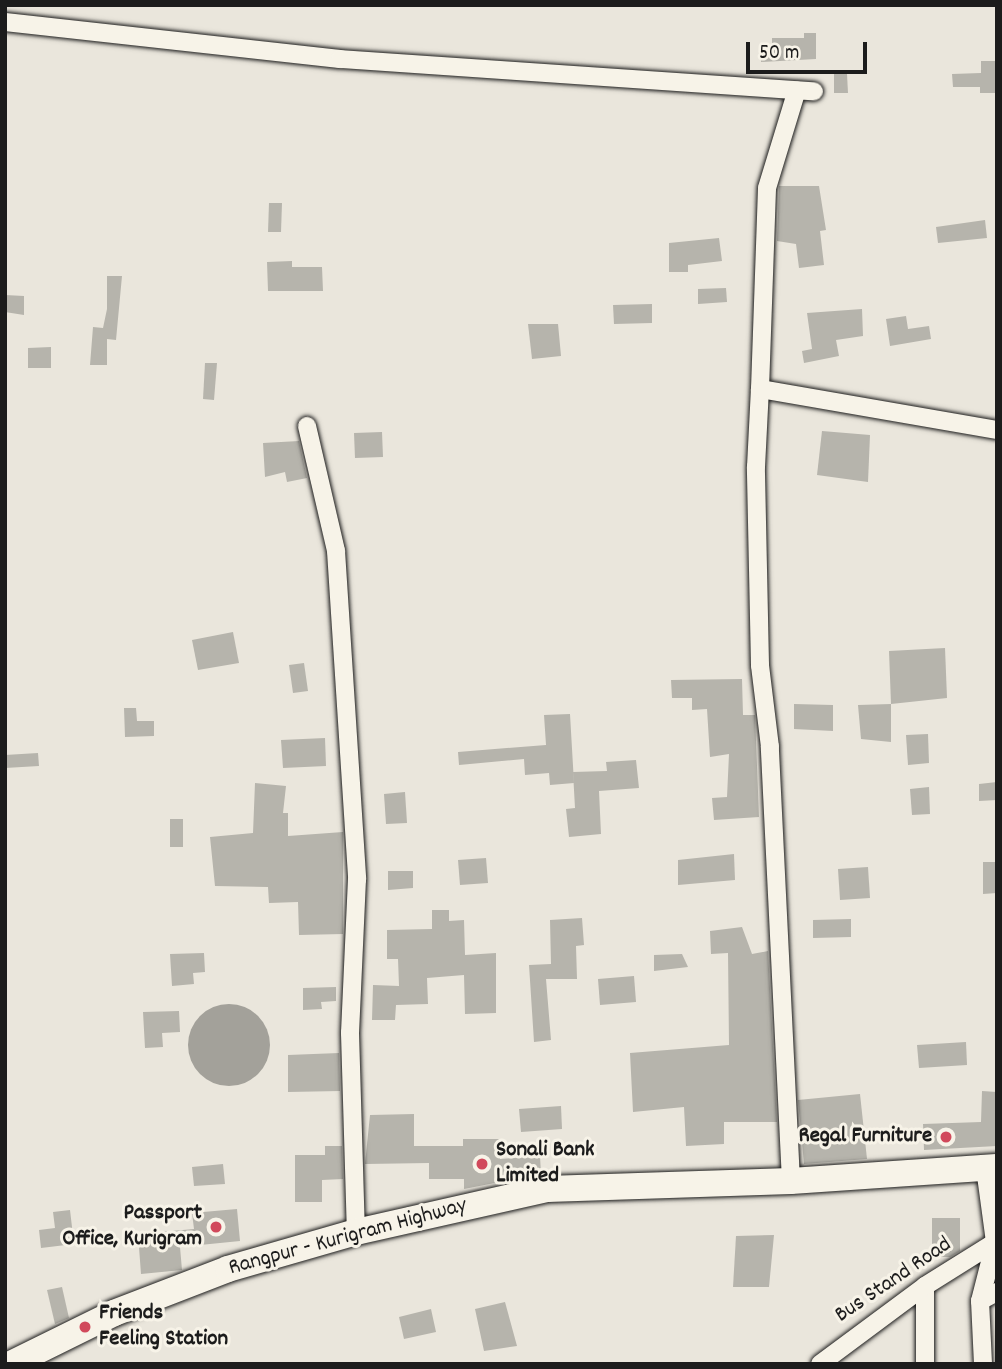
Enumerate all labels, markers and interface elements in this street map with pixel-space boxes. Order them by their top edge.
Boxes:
scale bar [750,28,871,72]
text: 50 m [759,39,799,69]
place label: Regal Furniture [798,1123,932,1151]
marker: Regal Furniture [938,1129,954,1145]
place label: Sonali Bank Limited [496,1137,594,1191]
marker: Sonali Bank Limited [474,1156,490,1172]
street label: Rangpur - Kurigram Highway [226,1193,470,1283]
place label: Passport Office, Kurigram [62,1200,202,1254]
marker: Passport Office, Kurigram [208,1219,224,1235]
street label: Bus Stand Road [830,1232,958,1330]
place label: Friends Feeling Station [99,1300,228,1354]
marker: Friends Feeling Station [77,1319,93,1335]

